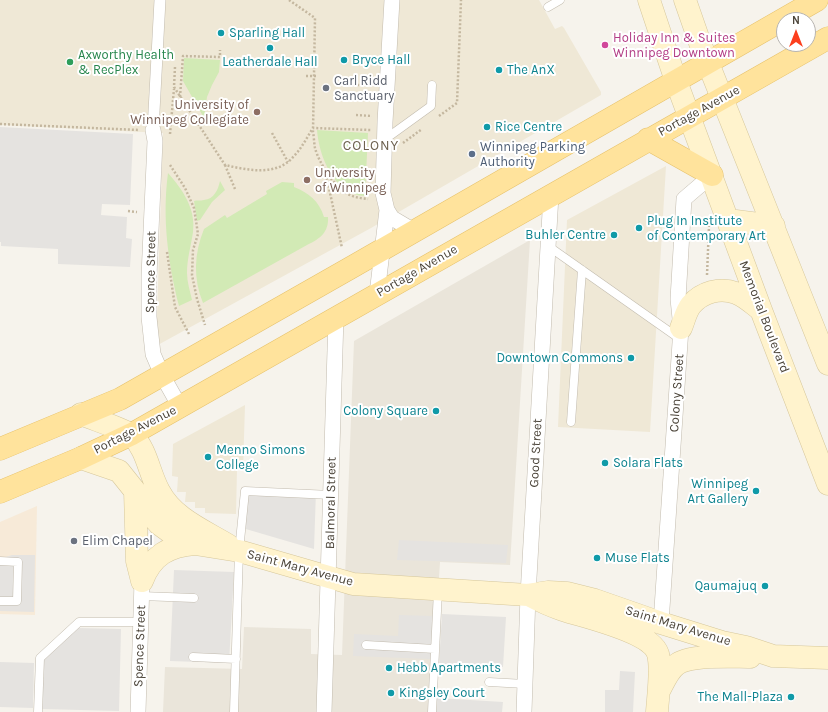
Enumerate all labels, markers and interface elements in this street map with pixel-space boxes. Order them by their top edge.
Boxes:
north arrow [776,12,816,52]
text: N [792,14,800,27]
place label: Sparling Hall [229,25,305,41]
marker: Sparling Hall [216,28,226,38]
place label: Holiday Inn & Suites Winnipeg Downtown [613,30,736,61]
marker: Holiday Inn & Suites Winnipeg Downtown [600,40,610,50]
marker: Leatherdale Hall [265,43,275,53]
place label: Axworthy Health & RecPlex [78,47,174,78]
place label: Bryce Hall [352,52,410,68]
place label: Leatherdale Hall [222,54,318,70]
marker: Bryce Hall [339,55,349,65]
marker: Axworthy Health & RecPlex [65,57,75,67]
place label: The AnX [507,62,555,78]
marker: The AnX [494,65,504,75]
place label: Carl Ridd Sanctuary [334,73,394,104]
street label: Portage Avenue [655,82,743,140]
marker: Carl Ridd Sanctuary [321,83,331,93]
place label: University of Winnipeg Collegiate [130,97,249,128]
marker: University of Winnipeg Collegiate [252,107,262,117]
place label: Rice Centre [495,119,562,135]
marker: Rice Centre [482,122,492,132]
district label: COLONY [343,138,399,154]
place label: Winnipeg Parking Authority [480,139,585,170]
marker: Winnipeg Parking Authority [467,149,477,159]
place label: University of Winnipeg [315,165,386,196]
marker: University of Winnipeg [302,175,312,185]
place label: Plug In Institute of Contemporary Art [647,213,766,244]
marker: Plug In Institute of Contemporary Art [634,223,644,233]
place label: Buhler Centre [525,227,606,243]
marker: Buhler Centre [609,230,619,240]
street label: Spence Street [142,231,160,313]
street label: Portage Avenue [374,242,460,300]
street label: Memorial Boulevard [735,259,793,375]
place label: Downtown Commons [497,350,623,366]
marker: Downtown Commons [626,353,636,363]
street label: Colony Street [666,353,688,433]
street label: Portage Avenue [91,402,179,458]
place label: Colony Square [343,403,428,419]
marker: Colony Square [431,406,441,416]
street label: Good Street [526,418,546,488]
place label: Menno Simons College [216,442,305,473]
marker: Menno Simons College [203,452,213,462]
place label: Solara Flats [613,455,683,471]
street label: Balmoral Street [322,457,340,549]
marker: Solara Flats [600,458,610,468]
place label: Winnipeg Art Gallery [688,476,748,507]
marker: Winnipeg Art Gallery [751,486,761,496]
place label: Elim Chapel [82,533,153,549]
marker: Elim Chapel [69,536,79,546]
street label: Saint Mary Avenue [245,546,355,590]
place label: Muse Flats [605,550,670,566]
marker: Muse Flats [592,553,602,563]
place label: Qaumajuq [695,578,757,594]
marker: Qaumajuq [760,581,770,591]
street label: Saint Mary Avenue [623,603,733,649]
street label: Spence Street [131,605,149,687]
place label: Hebb Apartments [397,660,501,676]
marker: Hebb Apartments [384,663,394,673]
place label: Kingsley Court [399,685,485,701]
marker: Kingsley Court [386,688,396,698]
place label: The Mall-Plaza [698,689,783,705]
marker: The Mall-Plaza [786,692,796,702]

